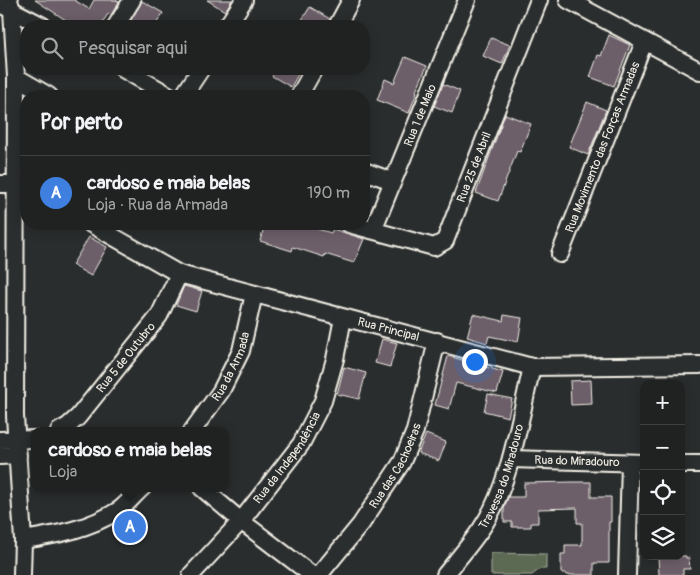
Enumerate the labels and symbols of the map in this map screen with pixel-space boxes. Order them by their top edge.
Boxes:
street label: Rua Movimento das Forças Armadas [562,59,644,235]
street label: Rua 1 de Maio [401,82,440,149]
street label: Rua 25 de Abril [454,130,495,205]
street label: Rua Principal [356,314,421,345]
street label: Rua 5 de Outubro [93,319,159,396]
street label: Rua da Armada [209,330,253,405]
your location [462,349,488,375]
street label: Rua da Independência [250,409,324,507]
street label: Rua das Cachoeiras [366,421,425,511]
street label: Travessa do Miradouro [476,422,527,532]
street label: Rua do Miradouro [534,453,620,470]
pin: A [114,508,146,546]

